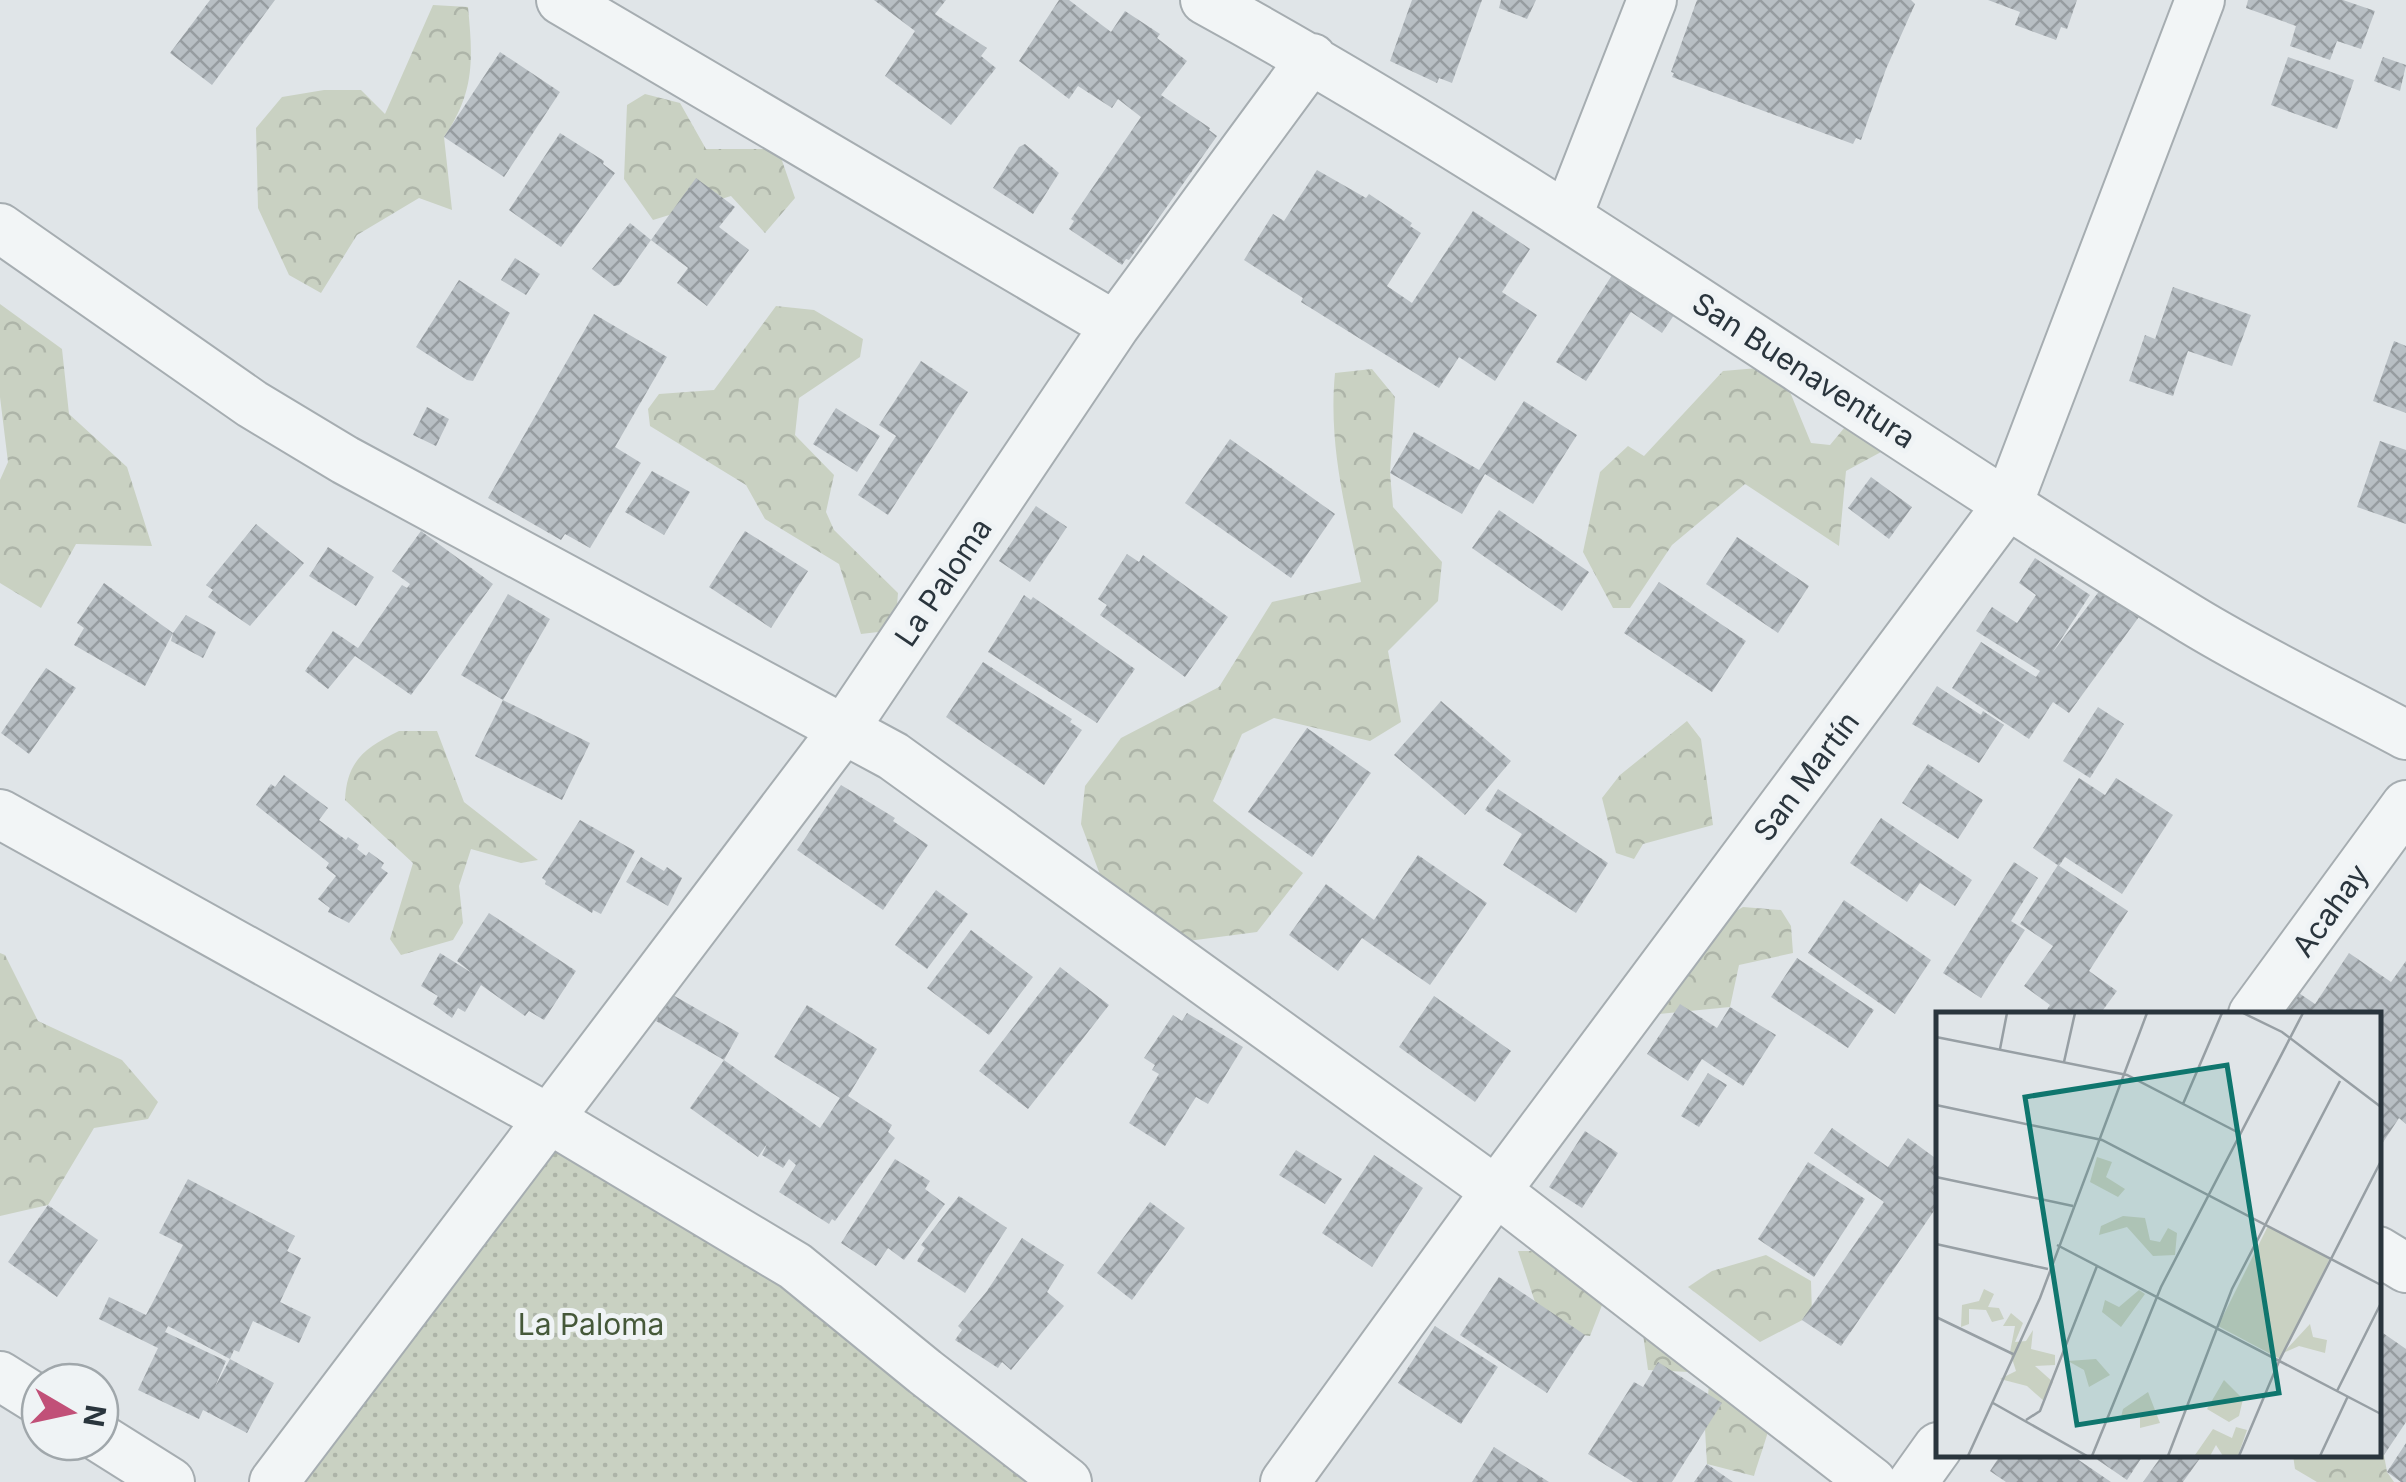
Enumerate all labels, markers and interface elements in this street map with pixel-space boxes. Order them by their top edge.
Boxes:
street label: San Buenaventura [1686,285,1922,455]
street label: La Paloma [887,511,999,653]
street label: San Martín [1746,704,1866,848]
street label: Acahay [2284,856,2376,963]
inset map [1936,1012,2381,1457]
park label: La Paloma [518,1306,664,1342]
north arrow [20,1362,120,1462]
text: N [76,1403,113,1429]

